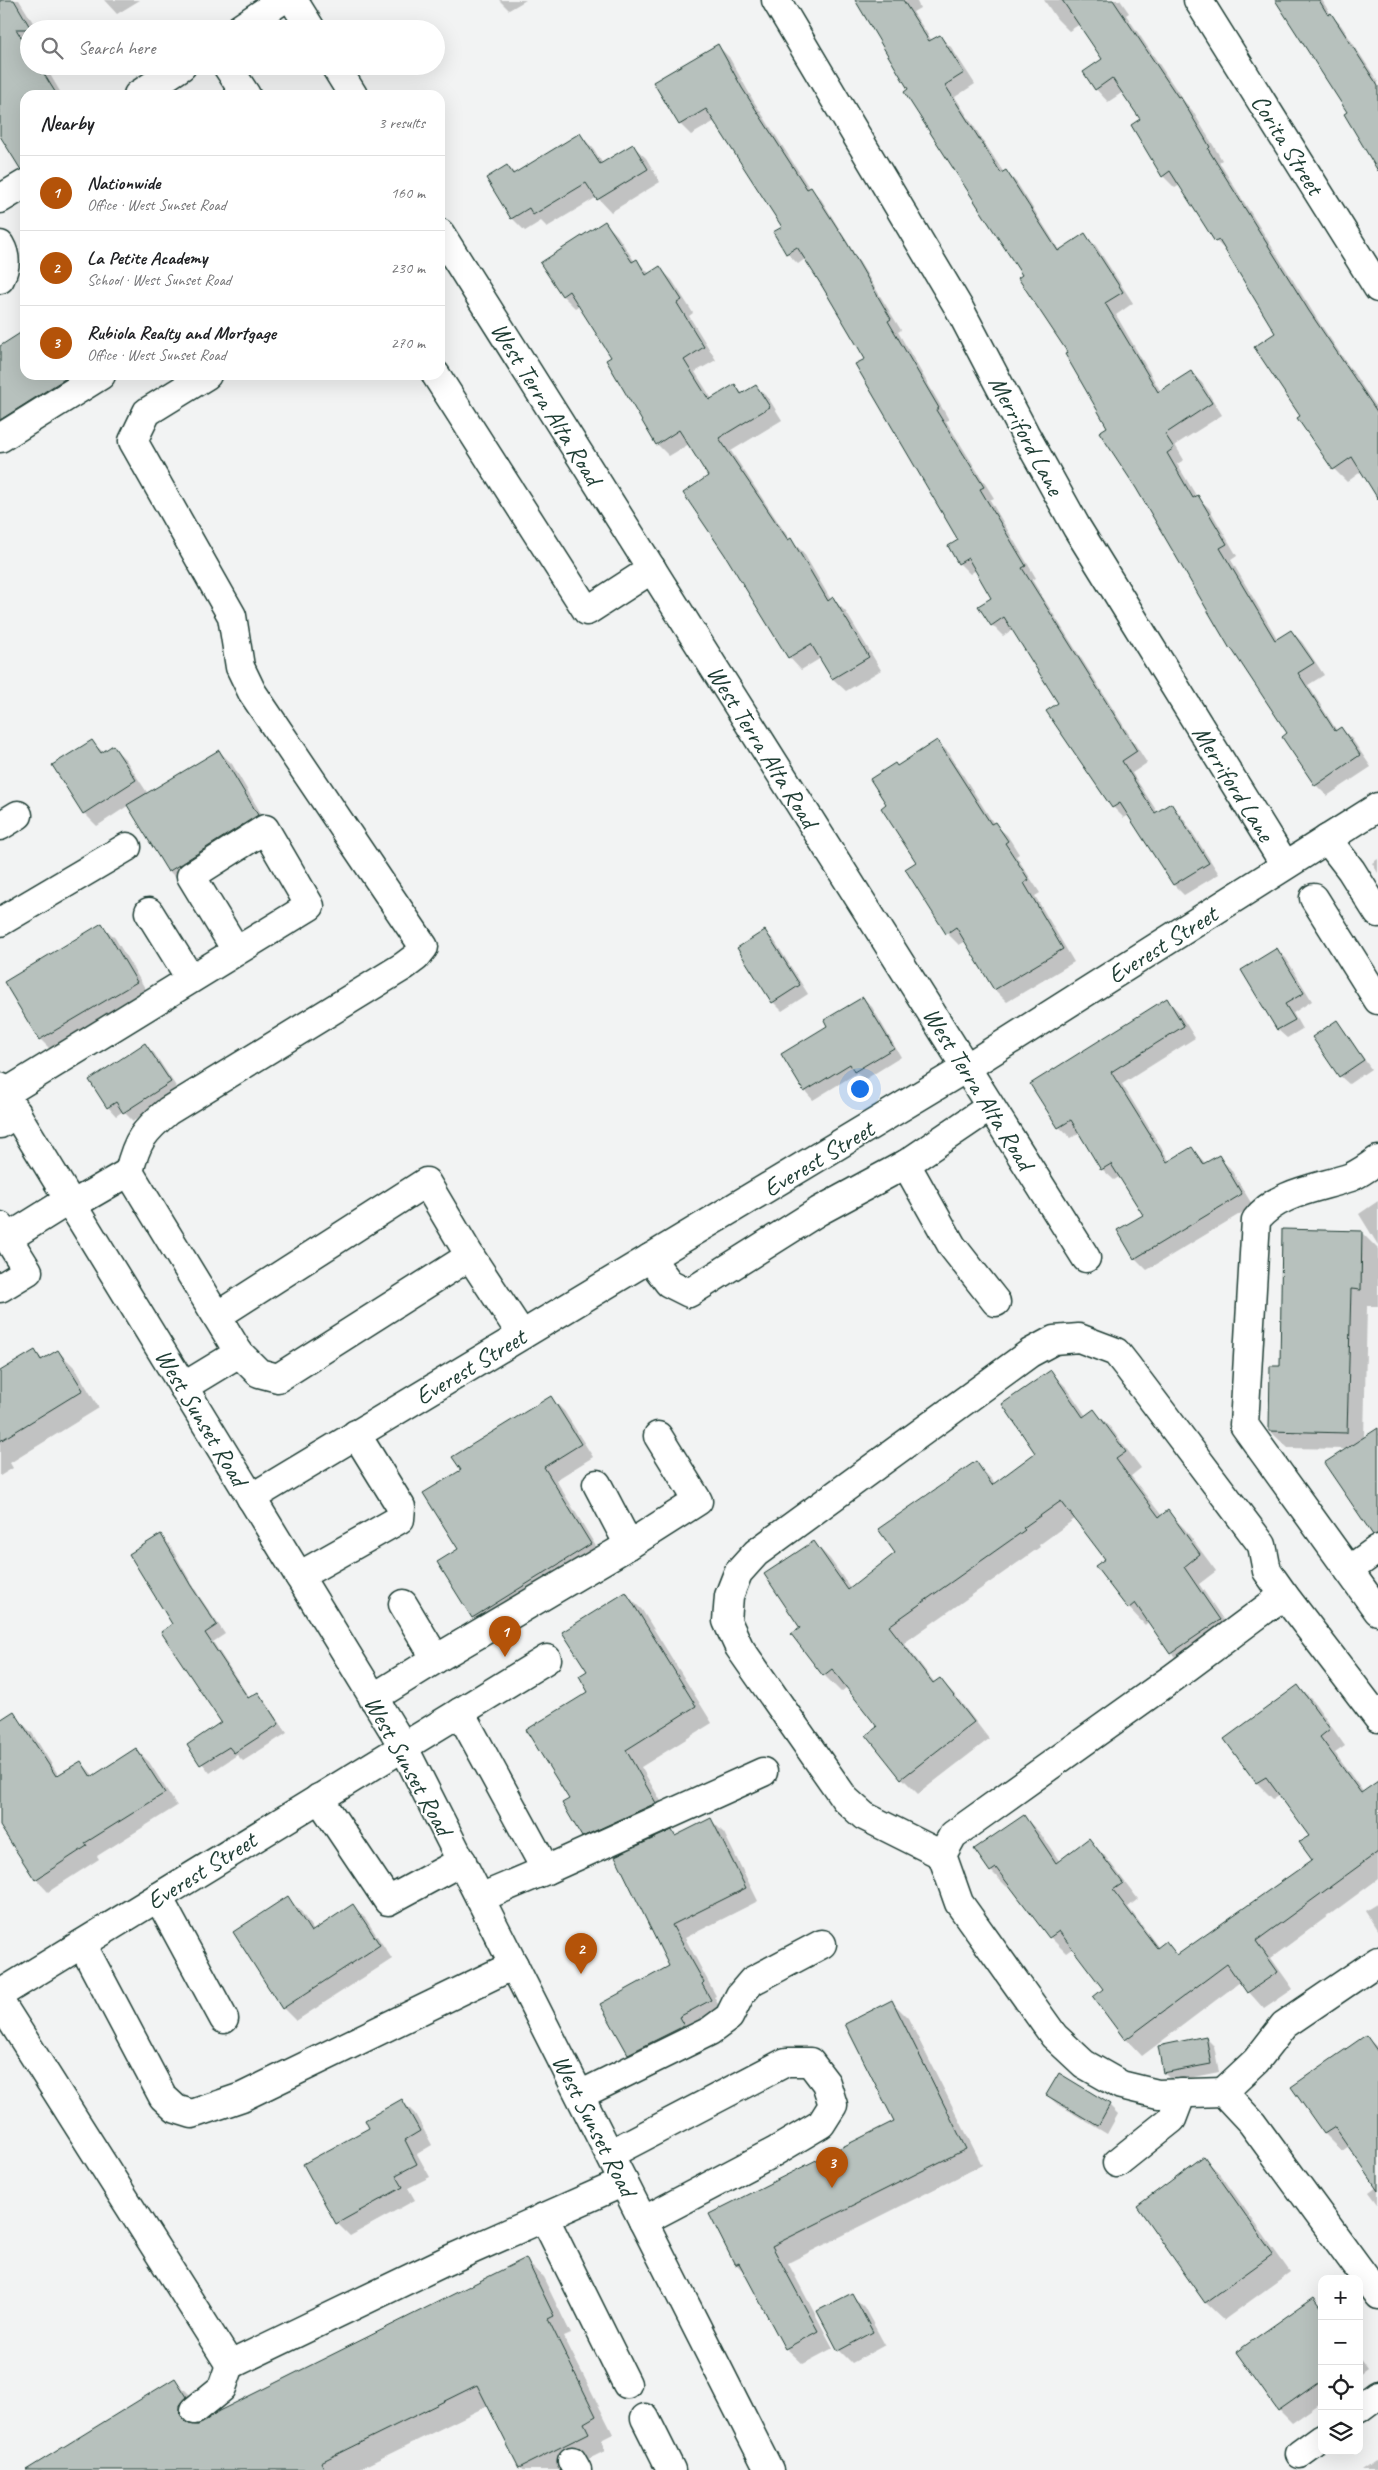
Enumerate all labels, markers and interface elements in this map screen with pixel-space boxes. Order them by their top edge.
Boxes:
search box [20,20,445,75]
icon: search [38,34,66,62]
text: Search here [78,36,155,60]
street label: Corita Street [1244,88,1332,203]
text: Nearby [40,110,93,136]
text: 3 results [378,113,425,133]
text: Nationwide [87,171,160,195]
text: 1 [52,183,60,203]
text: 160 m [391,183,425,203]
text: Office · West Sunset Road [87,195,226,215]
text: La Petite Academy [87,246,207,270]
text: 2 [52,258,60,278]
text: 230 m [391,258,425,278]
text: School · West Sunset Road [87,270,231,290]
street label: West Terra Alta Road [483,316,611,494]
text: Rubiola Realty and Mortgage [87,321,276,345]
text: 3 [52,333,60,353]
text: 270 m [391,333,425,353]
text: Office · West Sunset Road [87,345,226,365]
street label: Merriford Lane [981,370,1072,502]
street label: West Terra Alta Road [699,659,827,837]
street label: Merriford Lane [1185,720,1282,849]
street label: Everest Street [1102,897,1226,991]
street label: West Terra Alta Road [915,1001,1043,1179]
your location [847,1076,873,1102]
street label: Everest Street [757,1112,882,1204]
street label: Everest Street [409,1320,534,1412]
street label: West Sunset Road [148,1343,256,1495]
pin: 1 [489,1616,521,1657]
street label: West Sunset Road [357,1690,461,1844]
street label: Everest Street [141,1823,265,1917]
pin: 2 [565,1933,597,1974]
street label: West Sunset Road [545,2049,645,2204]
pin: 3 [816,2147,848,2188]
map controls [1318,2275,1363,2455]
button: + [1318,2275,1363,2320]
button: − [1318,2320,1363,2365]
button: locate [1318,2365,1363,2410]
button: layers [1318,2410,1363,2455]

